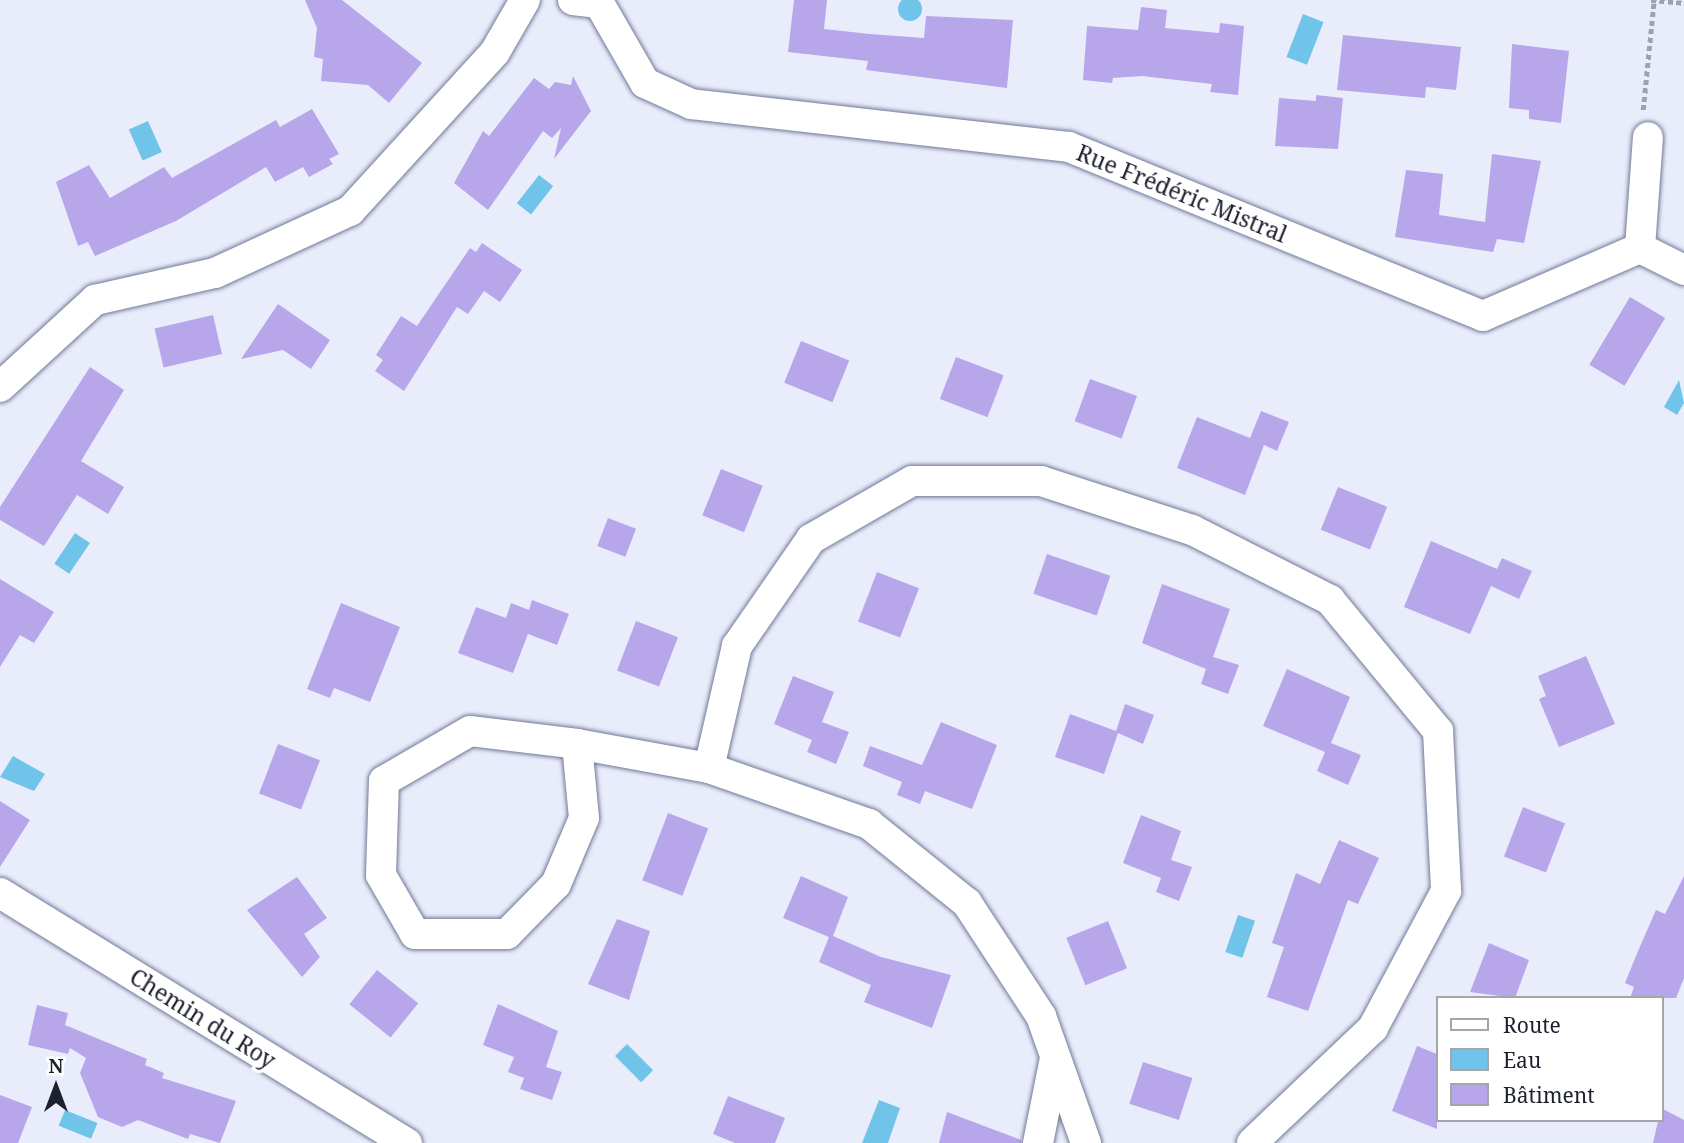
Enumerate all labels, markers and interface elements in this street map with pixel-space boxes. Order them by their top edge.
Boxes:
street label: Rue Frédéric Mistral [1073,138,1291,248]
street label: Chemin du Roy [125,962,281,1074]
legend [1436,996,1663,1122]
text: Route [1503,1011,1561,1039]
text: Eau [1503,1046,1541,1074]
north arrow [21,1052,91,1122]
text: N [49,1053,63,1079]
text: Bâtiment [1503,1081,1595,1109]

